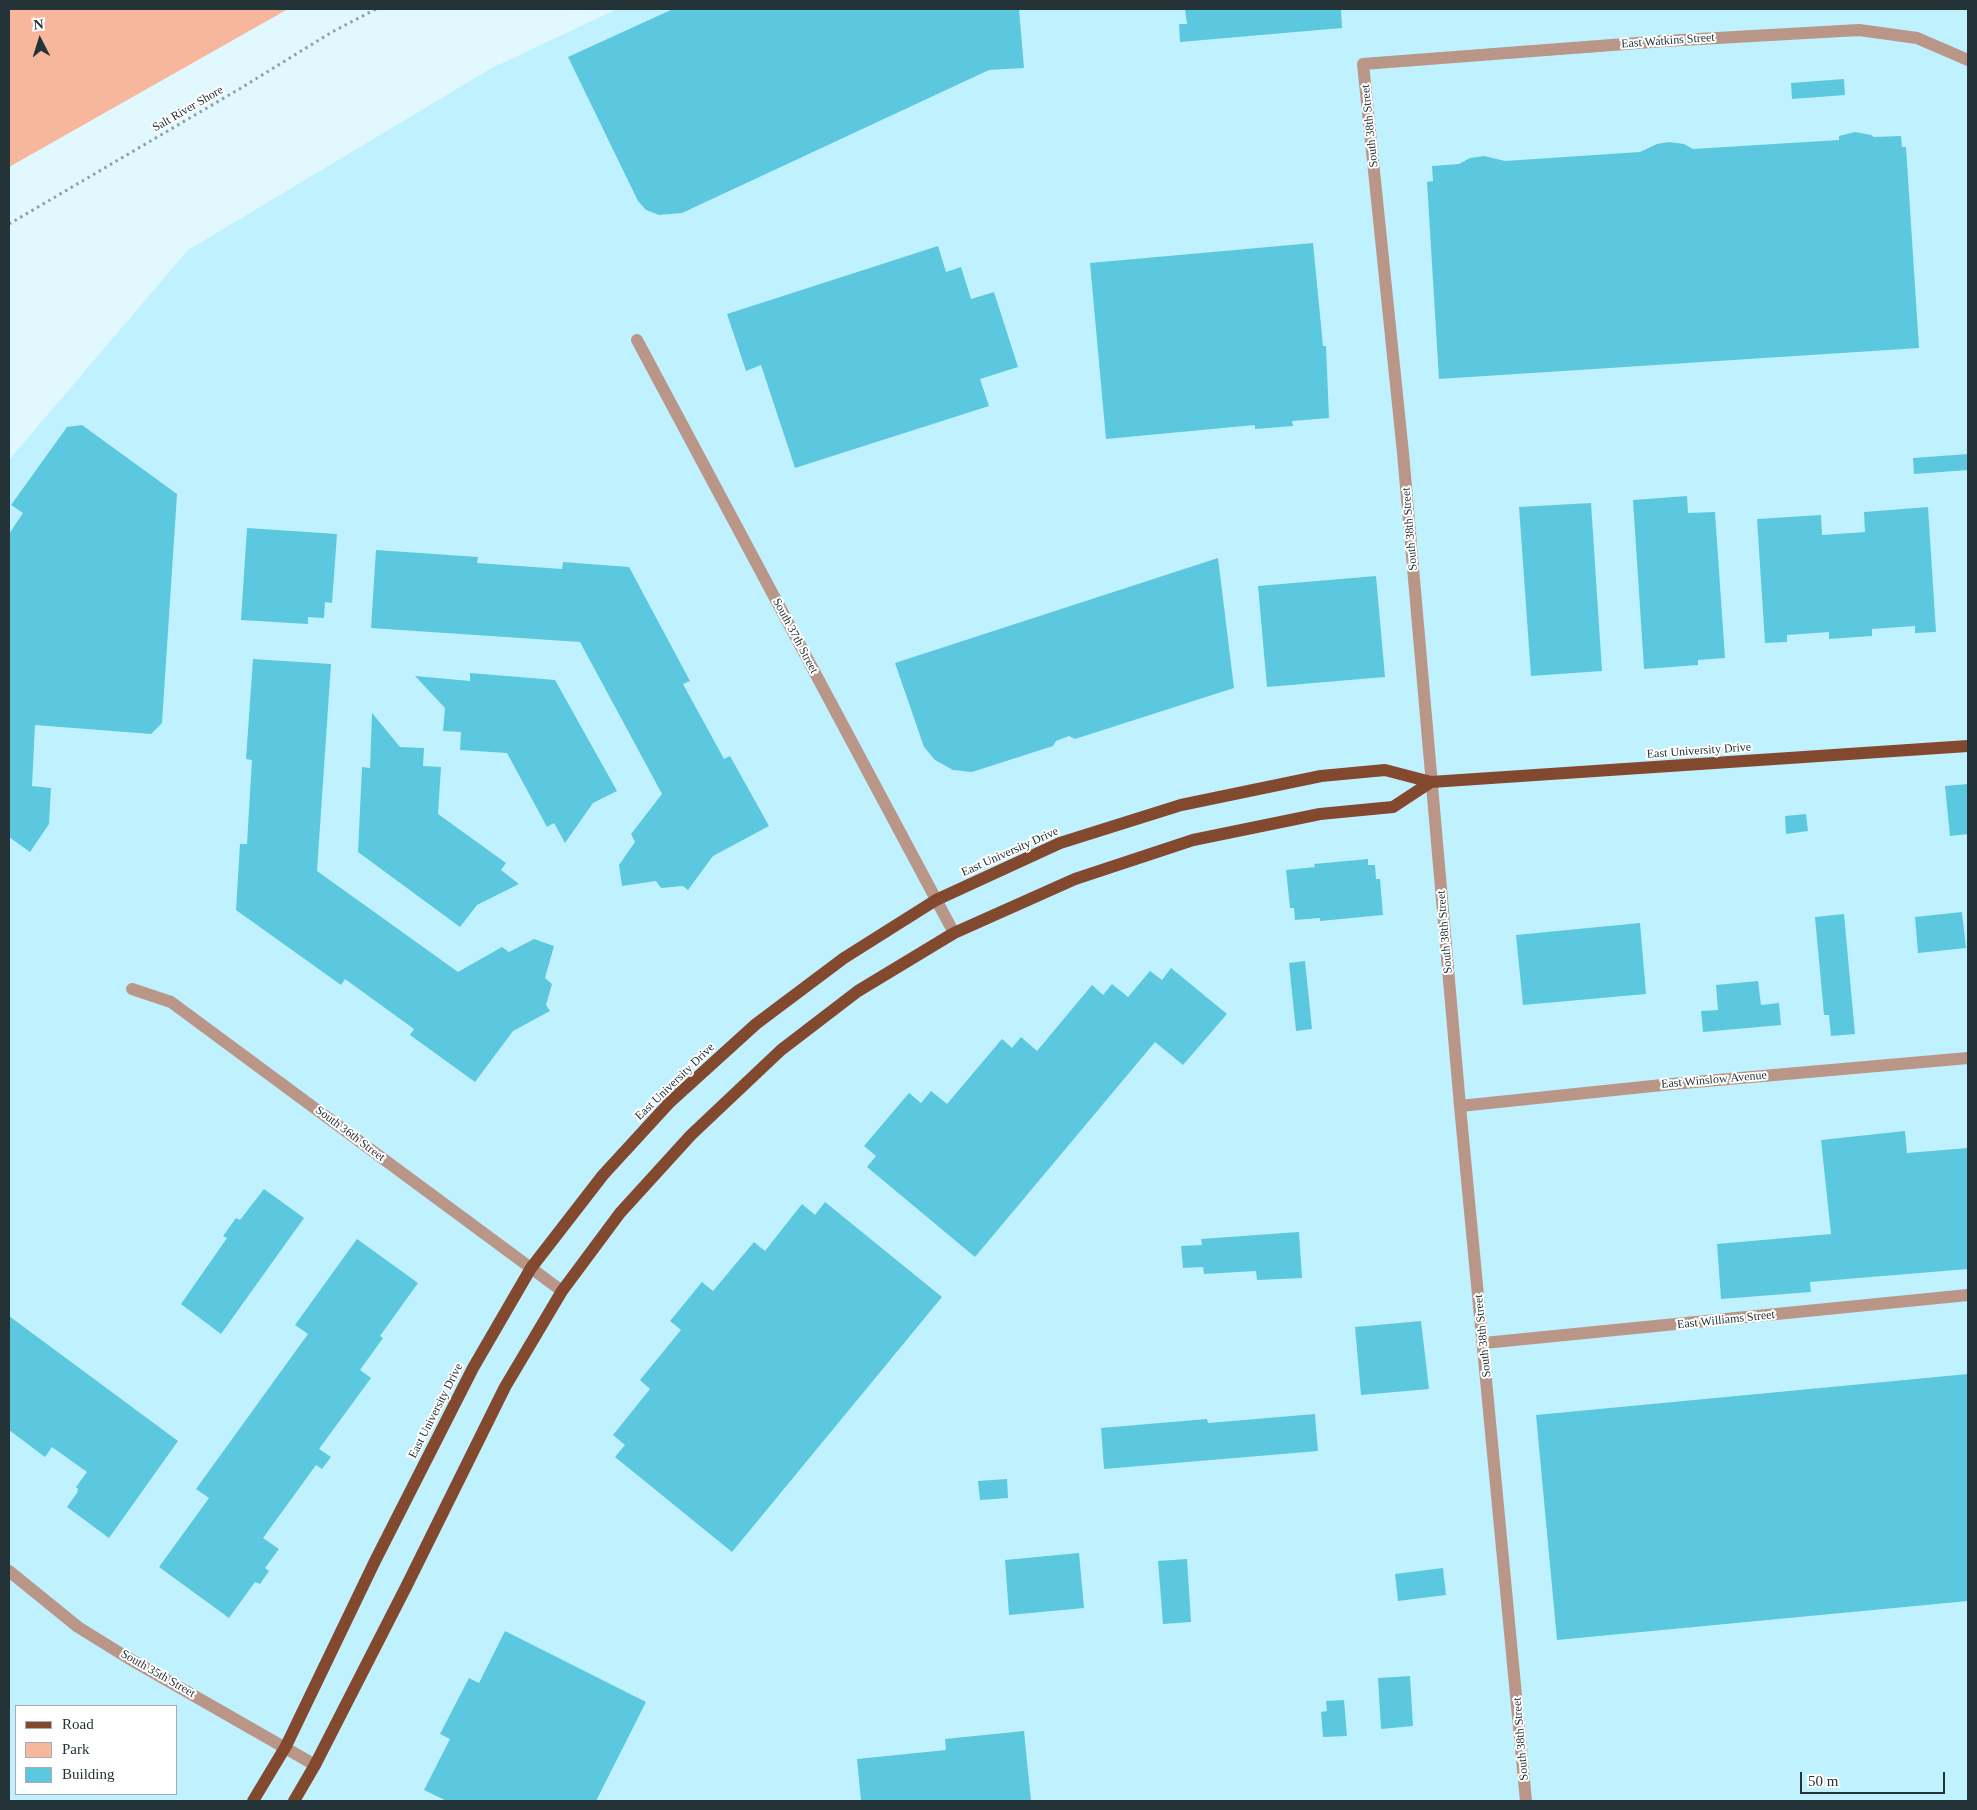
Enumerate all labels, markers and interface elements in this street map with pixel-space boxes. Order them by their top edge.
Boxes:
north arrow [15,15,65,65]
text: N [33,17,44,32]
street label: East Watkins Street [1621,31,1715,51]
street label: Salt River Shore [150,83,226,135]
street label: South 38th Street [1358,84,1382,168]
street label: South 38th Street [1399,487,1421,571]
street label: South 37th Street [769,596,821,676]
street label: East University Drive [1646,740,1752,762]
street label: East University Drive [959,824,1061,880]
street label: South 38th Street [1434,890,1456,974]
street label: East University Drive [632,1040,718,1124]
street label: East Winslow Avenue [1661,1068,1767,1092]
street label: South 36th Street [312,1103,388,1165]
street label: South 38th Street [1471,1294,1495,1378]
street label: East Williams Street [1676,1308,1776,1332]
street label: East University Drive [406,1361,466,1461]
street label: South 35th Street [118,1647,198,1701]
street label: South 38th Street [1510,1697,1532,1781]
legend [15,1705,178,1795]
text: Road [62,1716,94,1732]
text: Park [62,1741,90,1757]
scale bar [1802,1762,1947,1794]
text: Building [62,1766,115,1782]
text: 50 m [1808,1773,1838,1789]

